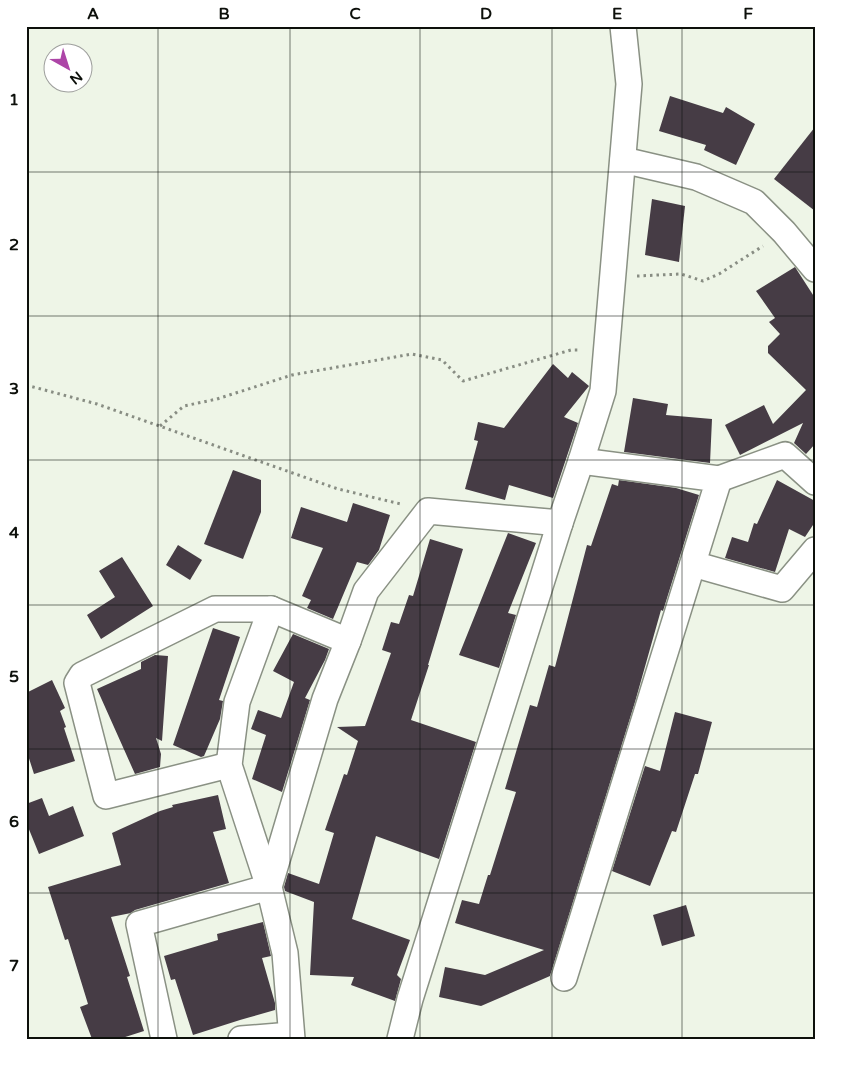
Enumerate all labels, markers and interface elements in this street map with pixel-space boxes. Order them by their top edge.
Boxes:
text: A [87,4,99,24]
text: B [218,4,230,24]
text: C [349,4,361,24]
text: D [480,4,492,24]
text: E [612,4,622,24]
text: F [743,4,753,24]
north arrow [42,42,92,92]
text: N [66,68,86,88]
text: 1 [9,90,19,110]
text: 2 [9,235,19,255]
text: 3 [9,379,19,399]
text: 4 [9,523,19,543]
text: 5 [9,667,19,687]
text: 6 [9,812,19,832]
text: 7 [9,956,19,976]

